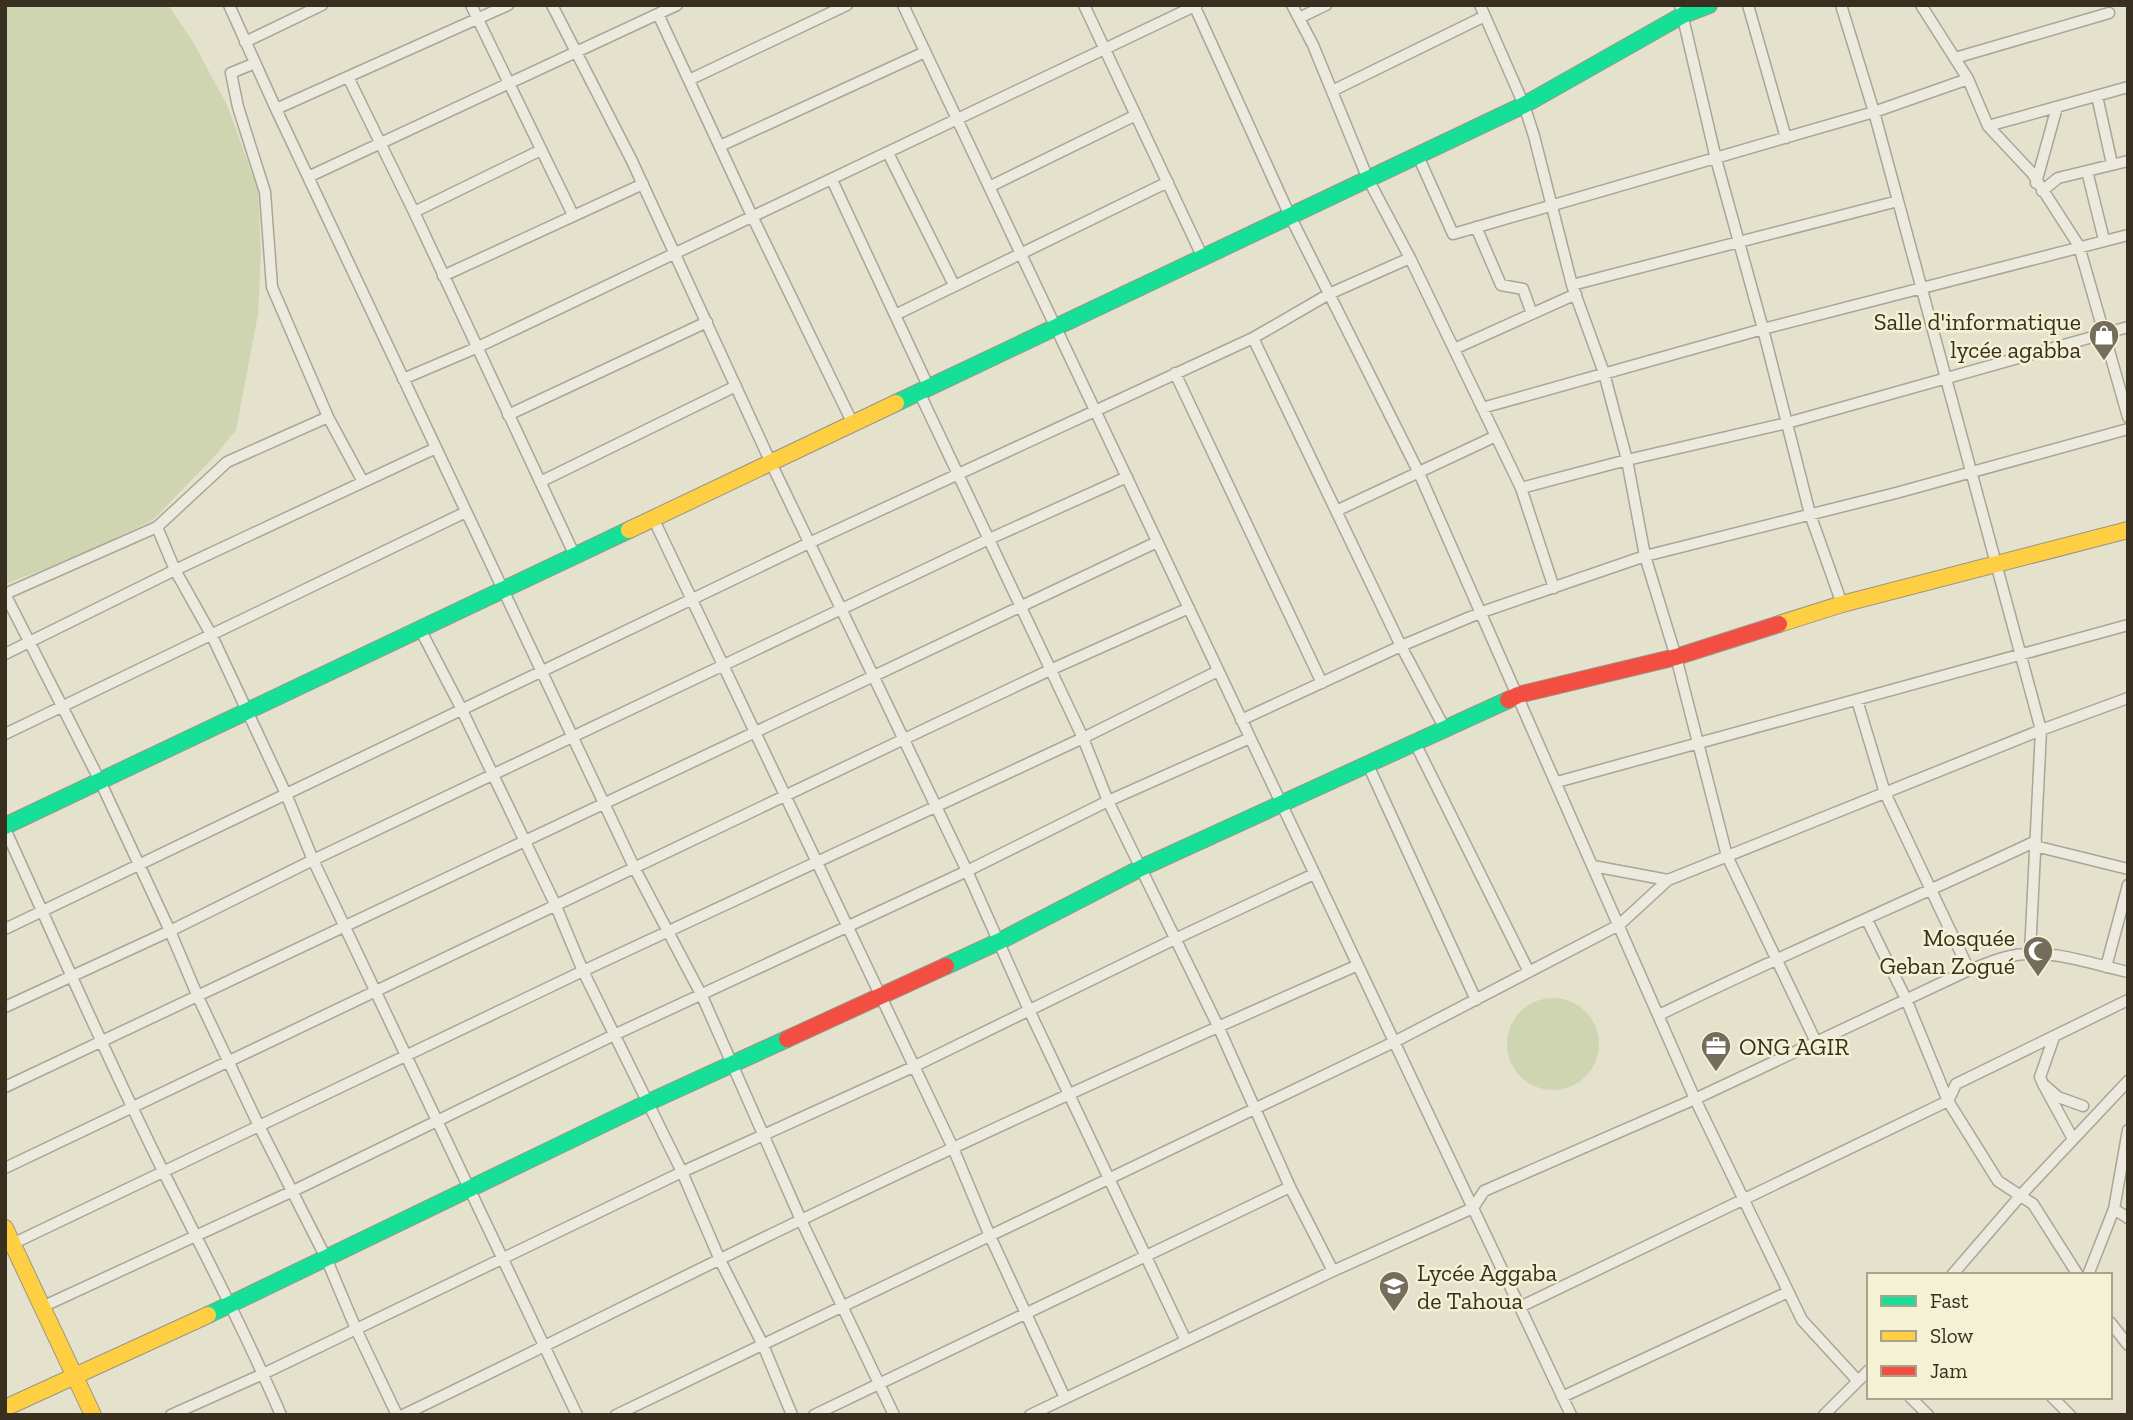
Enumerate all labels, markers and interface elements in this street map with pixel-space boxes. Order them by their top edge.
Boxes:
place label: Salle d'informatique lycée agabba [1874,307,2081,364]
shop icon: Salle d'informatique lycée agabba [2087,318,2121,362]
place label: Mosquée Geban Zogué [1879,923,2015,980]
mosque icon: Mosquée Geban Zogué [2021,934,2055,978]
office icon: ONG AGIR [1699,1029,1733,1073]
place label: ONG AGIR [1739,1032,1849,1061]
place label: Lycée Aggaba de Tahoua [1417,1258,1557,1315]
school or university icon: Lycée Aggaba de Tahoua [1377,1269,1411,1313]
legend [1867,1273,2112,1399]
text: Fast [1930,1288,1969,1313]
text: Slow [1930,1323,1973,1348]
text: Jam [1930,1358,1967,1383]

